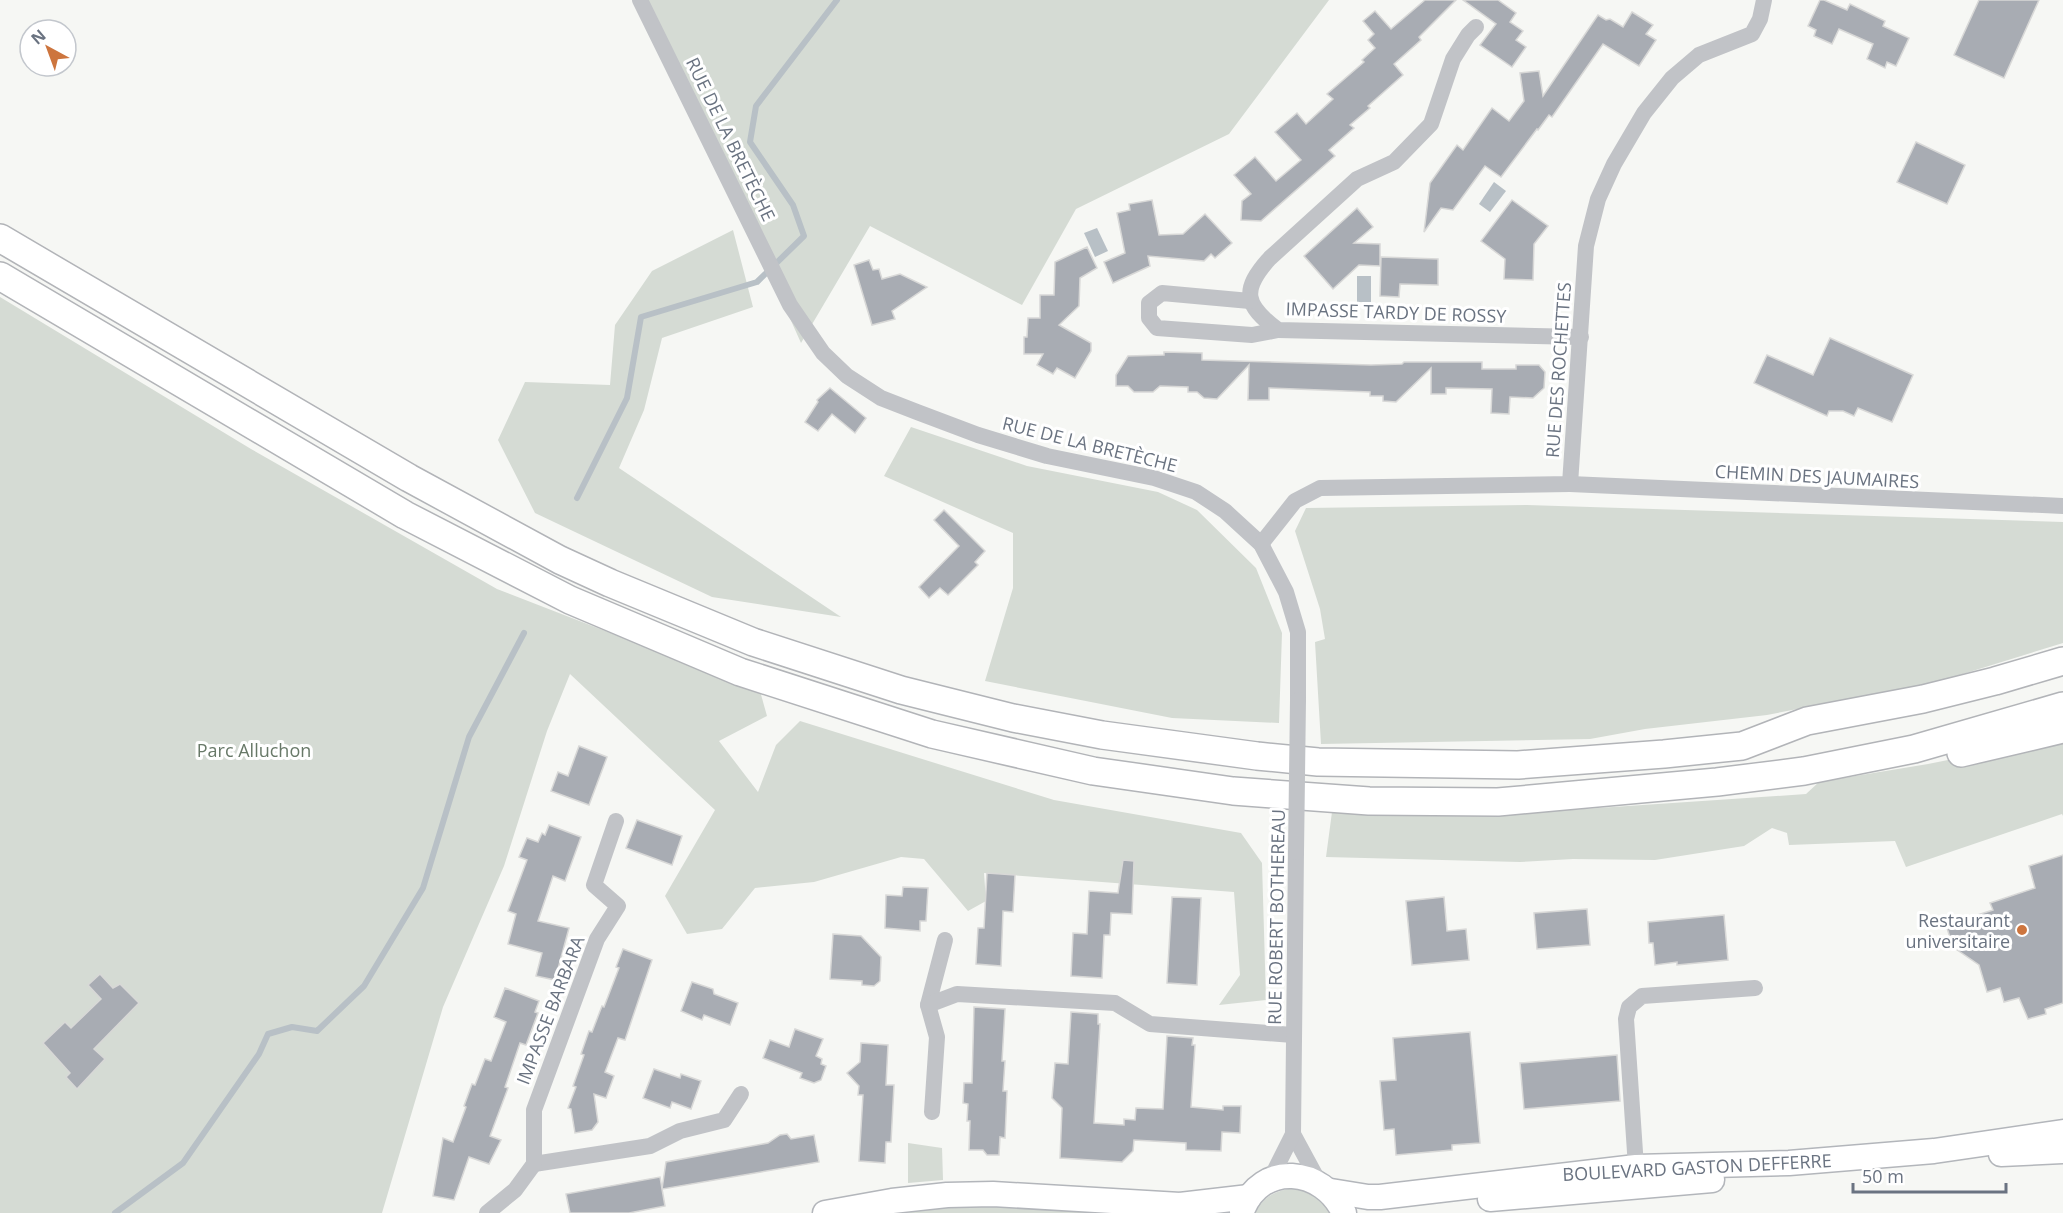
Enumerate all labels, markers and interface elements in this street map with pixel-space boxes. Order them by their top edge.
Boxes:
north arrow [18,18,78,78]
text: N [26,24,50,49]
street label: RUE DE LA BRETÈCHE [681,53,781,225]
street label: RUE DES ROCHETTES [1540,281,1576,459]
street label: IMPASSE TARDY DE ROSSY [1285,296,1508,328]
street label: RUE DE LA BRETÈCHE [1000,411,1180,477]
street label: CHEMIN DES JAUMAIRES [1714,459,1920,493]
park label: Parc Alluchon [197,738,311,762]
street label: RUE ROBERT BOTHEREAU [1262,809,1290,1025]
place label: Restaurant universitaire [1905,908,2010,953]
marker: Restaurant universitaire [2015,923,2029,937]
street label: IMPASSE BARBARA [511,932,590,1088]
street label: BOULEVARD GASTON DEFFERRE [1562,1148,1832,1186]
scale bar [1853,1156,2006,1194]
text: 50 m [1862,1164,1904,1188]

